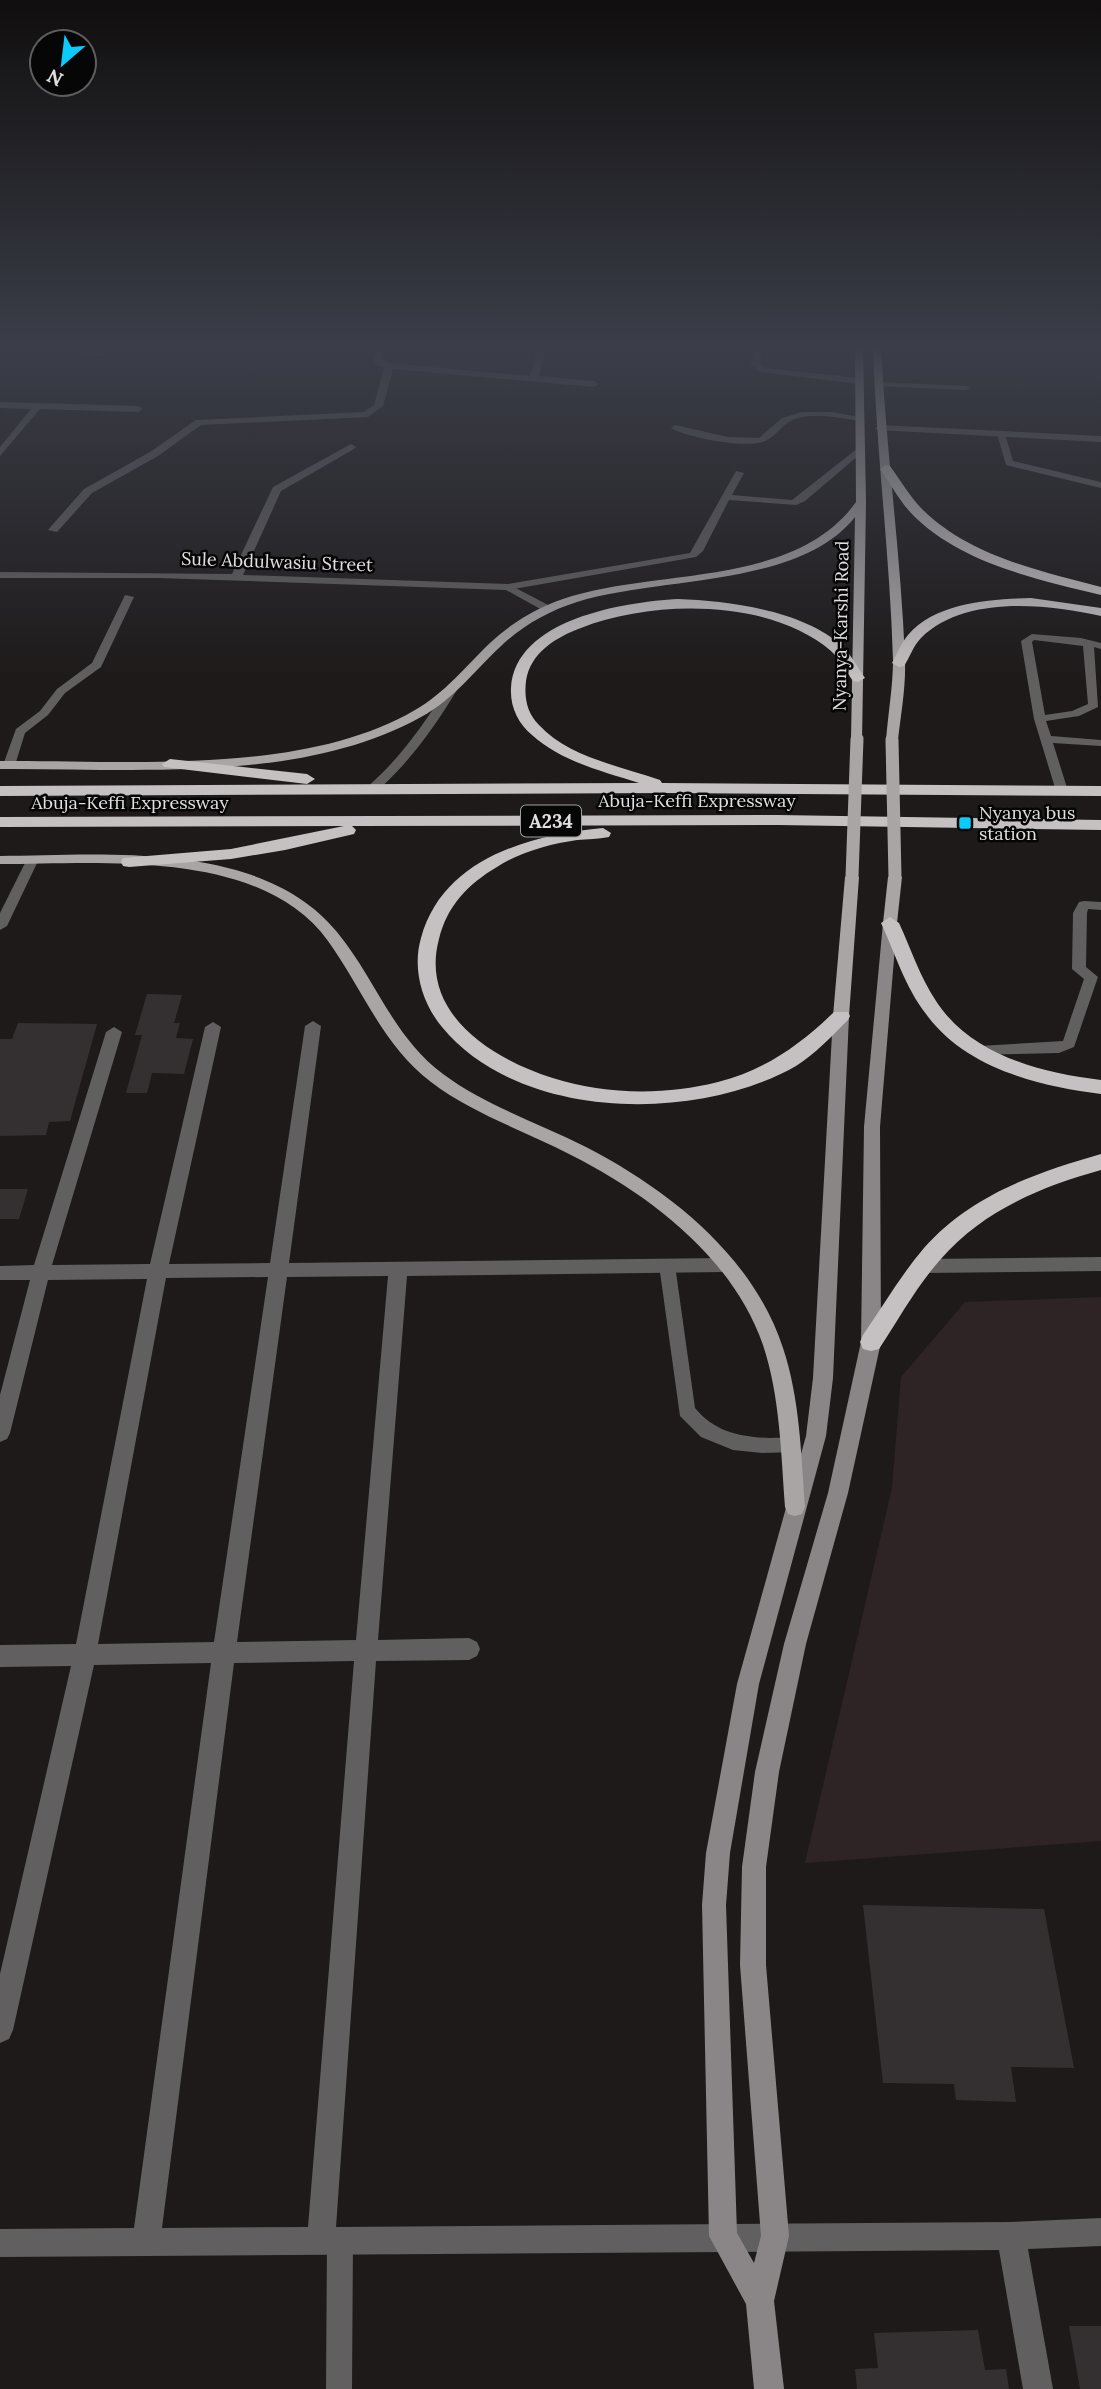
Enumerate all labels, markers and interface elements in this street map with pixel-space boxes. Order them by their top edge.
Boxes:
north arrow [28,28,98,98]
text: N [43,64,67,92]
street label: Nyanya-Karshi Road [828,540,853,711]
street label: Sule Abdulwasiu Street [181,547,373,576]
street label: Abuja-Keffi Expressway [597,789,796,812]
street label: Abuja-Keffi Expressway [30,791,229,814]
place label: Nyanya bus station [979,801,1075,845]
road number: A234 [521,806,581,836]
marker: Nyanya bus station [957,815,973,831]

